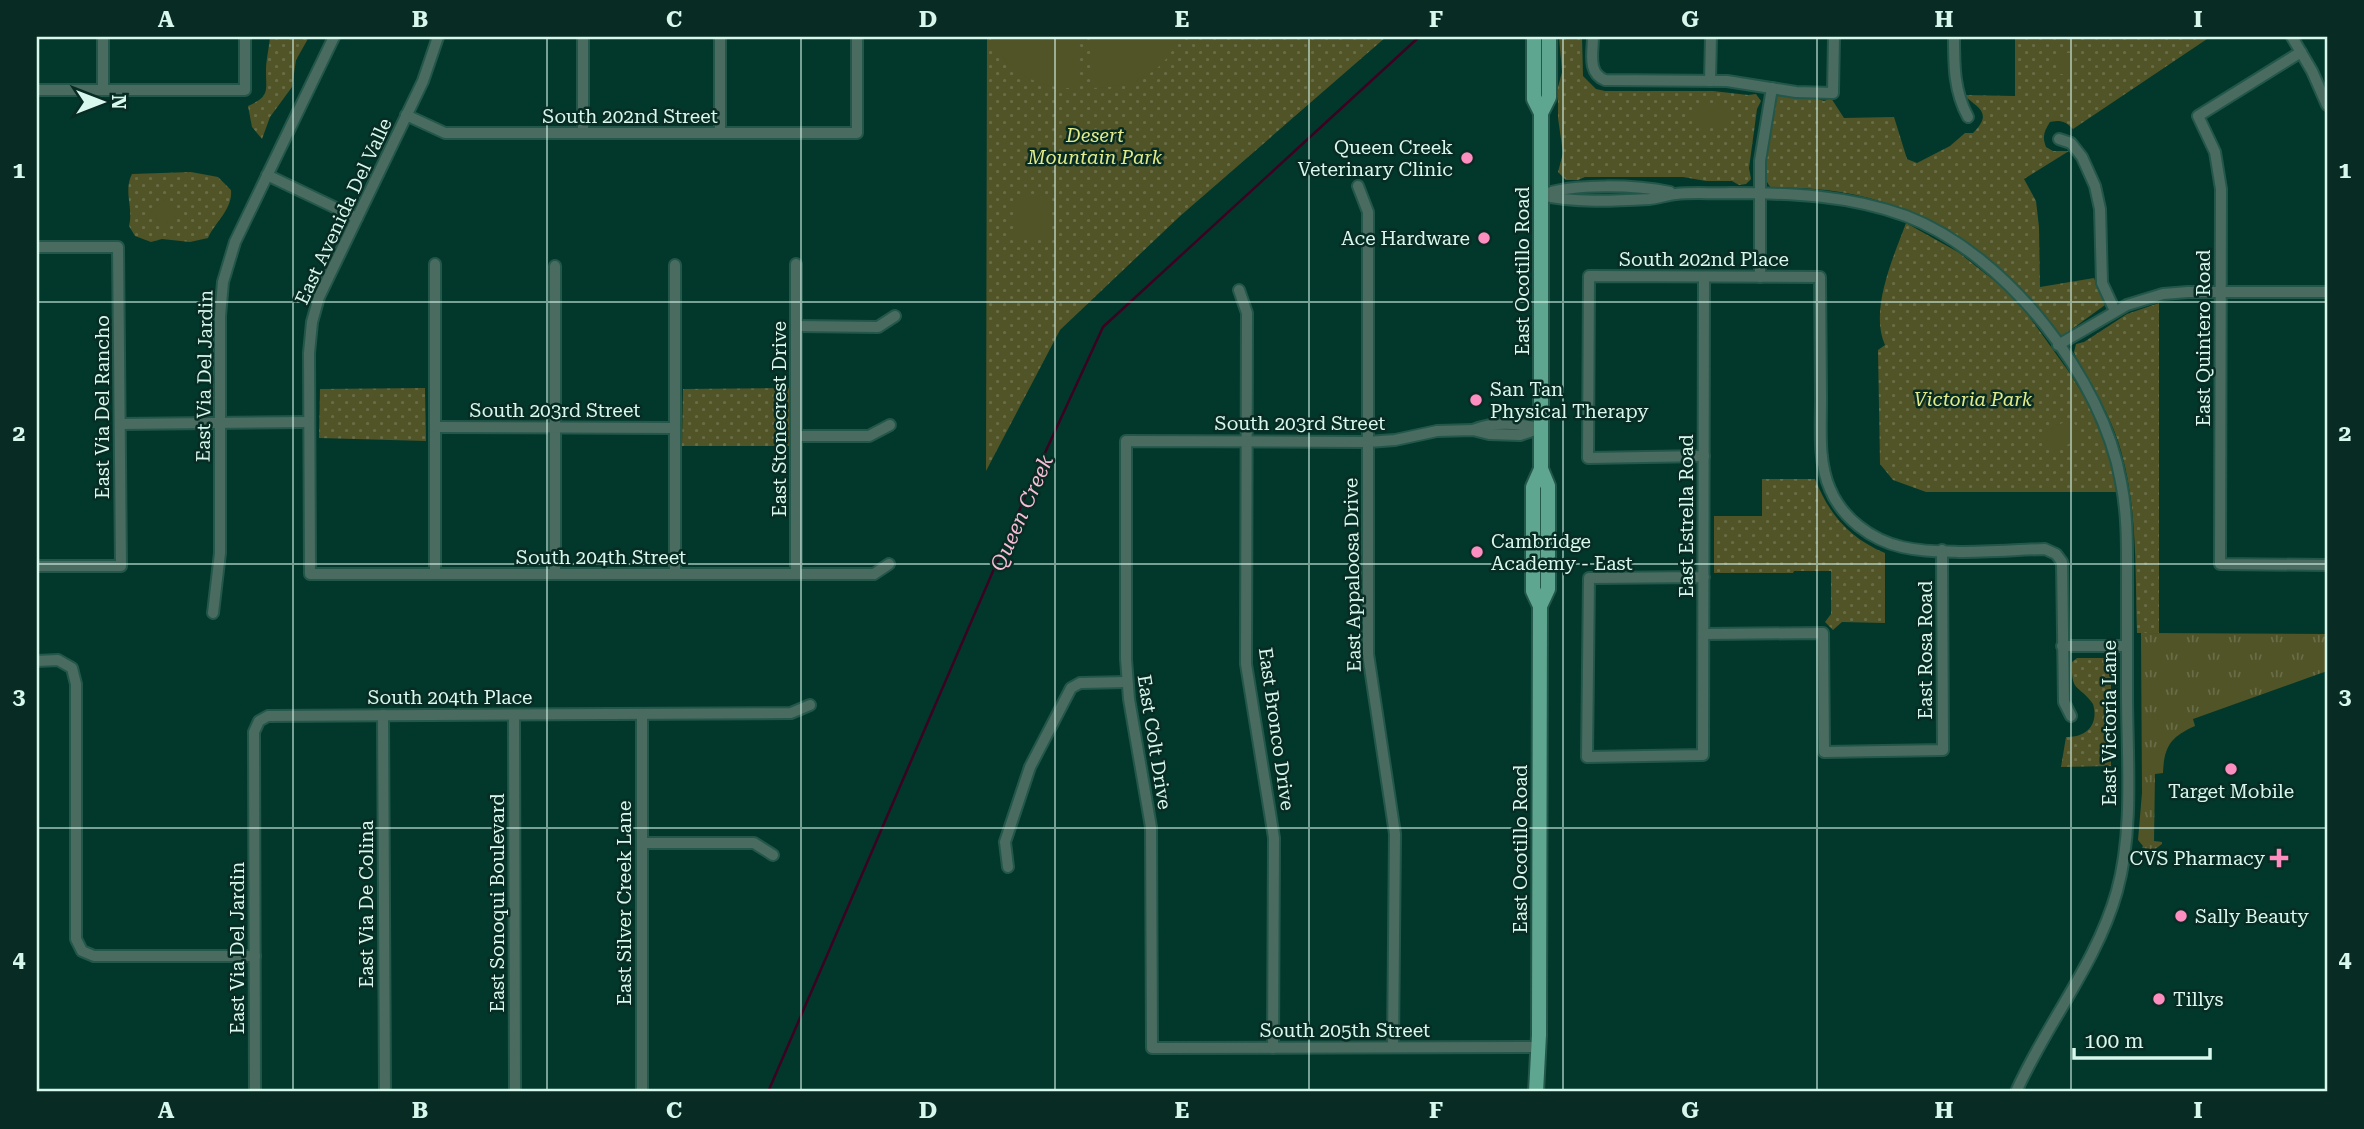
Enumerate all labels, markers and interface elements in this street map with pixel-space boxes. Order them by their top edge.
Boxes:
text: A [158,6,175,33]
text: B [412,6,428,33]
text: C [666,6,682,33]
text: D [919,6,937,33]
text: E [1175,6,1189,33]
text: F [1429,6,1443,33]
text: G [1681,6,1699,33]
text: H [1935,6,1954,33]
text: I [2193,6,2203,33]
north arrow [66,66,136,136]
text: N [107,95,130,110]
street label: South 202nd Street [542,105,718,128]
street label: East Avenida Del Valle [290,114,397,308]
park label: Desert Mountain Park [1027,124,1163,169]
place label: Queen Creek Veterinary Clinic [1298,136,1453,181]
marker: Queen Creek Veterinary Clinic [1459,150,1475,166]
text: 1 [13,157,26,184]
text: 1 [2339,157,2352,184]
street label: East Ocotillo Road [1511,186,1534,356]
place label: Ace Hardware [1341,227,1470,250]
marker: Ace Hardware [1476,230,1492,246]
street label: South 202nd Place [1619,248,1789,271]
street label: East Quintero Road [2192,250,2215,426]
street label: East Via Del Jardin [191,290,218,462]
street label: East Via Del Rancho [91,315,114,499]
street label: East Stonecrest Drive [768,321,791,517]
place label: San Tan Physical Therapy [1490,378,1649,423]
park label: Victoria Park [1914,388,2033,411]
marker: San Tan Physical Therapy [1468,392,1484,408]
street label: South 203rd Street [470,399,640,422]
street label: South 203rd Street [1215,412,1385,435]
text: 2 [13,420,25,447]
text: 2 [2339,420,2351,447]
street label: East Estrella Road [1675,434,1698,598]
water label: Queen Creek [986,451,1059,575]
street label: East Appaloosa Drive [1339,478,1366,672]
place label: Cambridge Academy - East [1491,530,1633,575]
marker: Cambridge Academy - East [1469,544,1485,560]
street label: South 204th Street [516,546,686,569]
street label: East Rosa Road [1914,581,1937,719]
street label: East Victoria Lane [2098,640,2121,806]
street label: East Bronco Drive [1254,646,1299,812]
street label: East Colt Drive [1132,673,1177,811]
text: 3 [13,683,26,710]
text: 3 [2339,683,2352,710]
street label: South 204th Place [367,686,533,709]
marker: Target Mobile [2223,761,2239,777]
street label: East Ocotillo Road [1509,764,1532,934]
place label: Target Mobile [2168,780,2294,803]
street label: East Sonoqui Boulevard [486,793,509,1013]
street label: East Silver Creek Lane [613,801,636,1005]
street label: East Via De Colina [355,819,378,988]
place label: CVS Pharmacy [2129,847,2266,870]
marker: CVS Pharmacy [2271,850,2287,866]
street label: East Via Del Jardin [226,862,249,1034]
place label: Sally Beauty [2195,905,2309,928]
marker: Sally Beauty [2173,908,2189,924]
text: 4 [13,946,26,973]
text: 4 [2339,946,2352,973]
place label: Tillys [2173,988,2224,1011]
marker: Tillys [2151,991,2167,1007]
scale bar [2074,1017,2210,1061]
street label: South 205th Street [1260,1019,1430,1042]
text: 100 m [2084,1029,2144,1053]
text: A [158,1097,175,1124]
text: B [412,1097,428,1124]
text: C [666,1097,682,1124]
text: D [919,1097,937,1124]
text: E [1175,1097,1189,1124]
text: F [1429,1097,1443,1124]
text: G [1681,1097,1699,1124]
text: H [1935,1097,1954,1124]
text: I [2193,1097,2203,1124]

